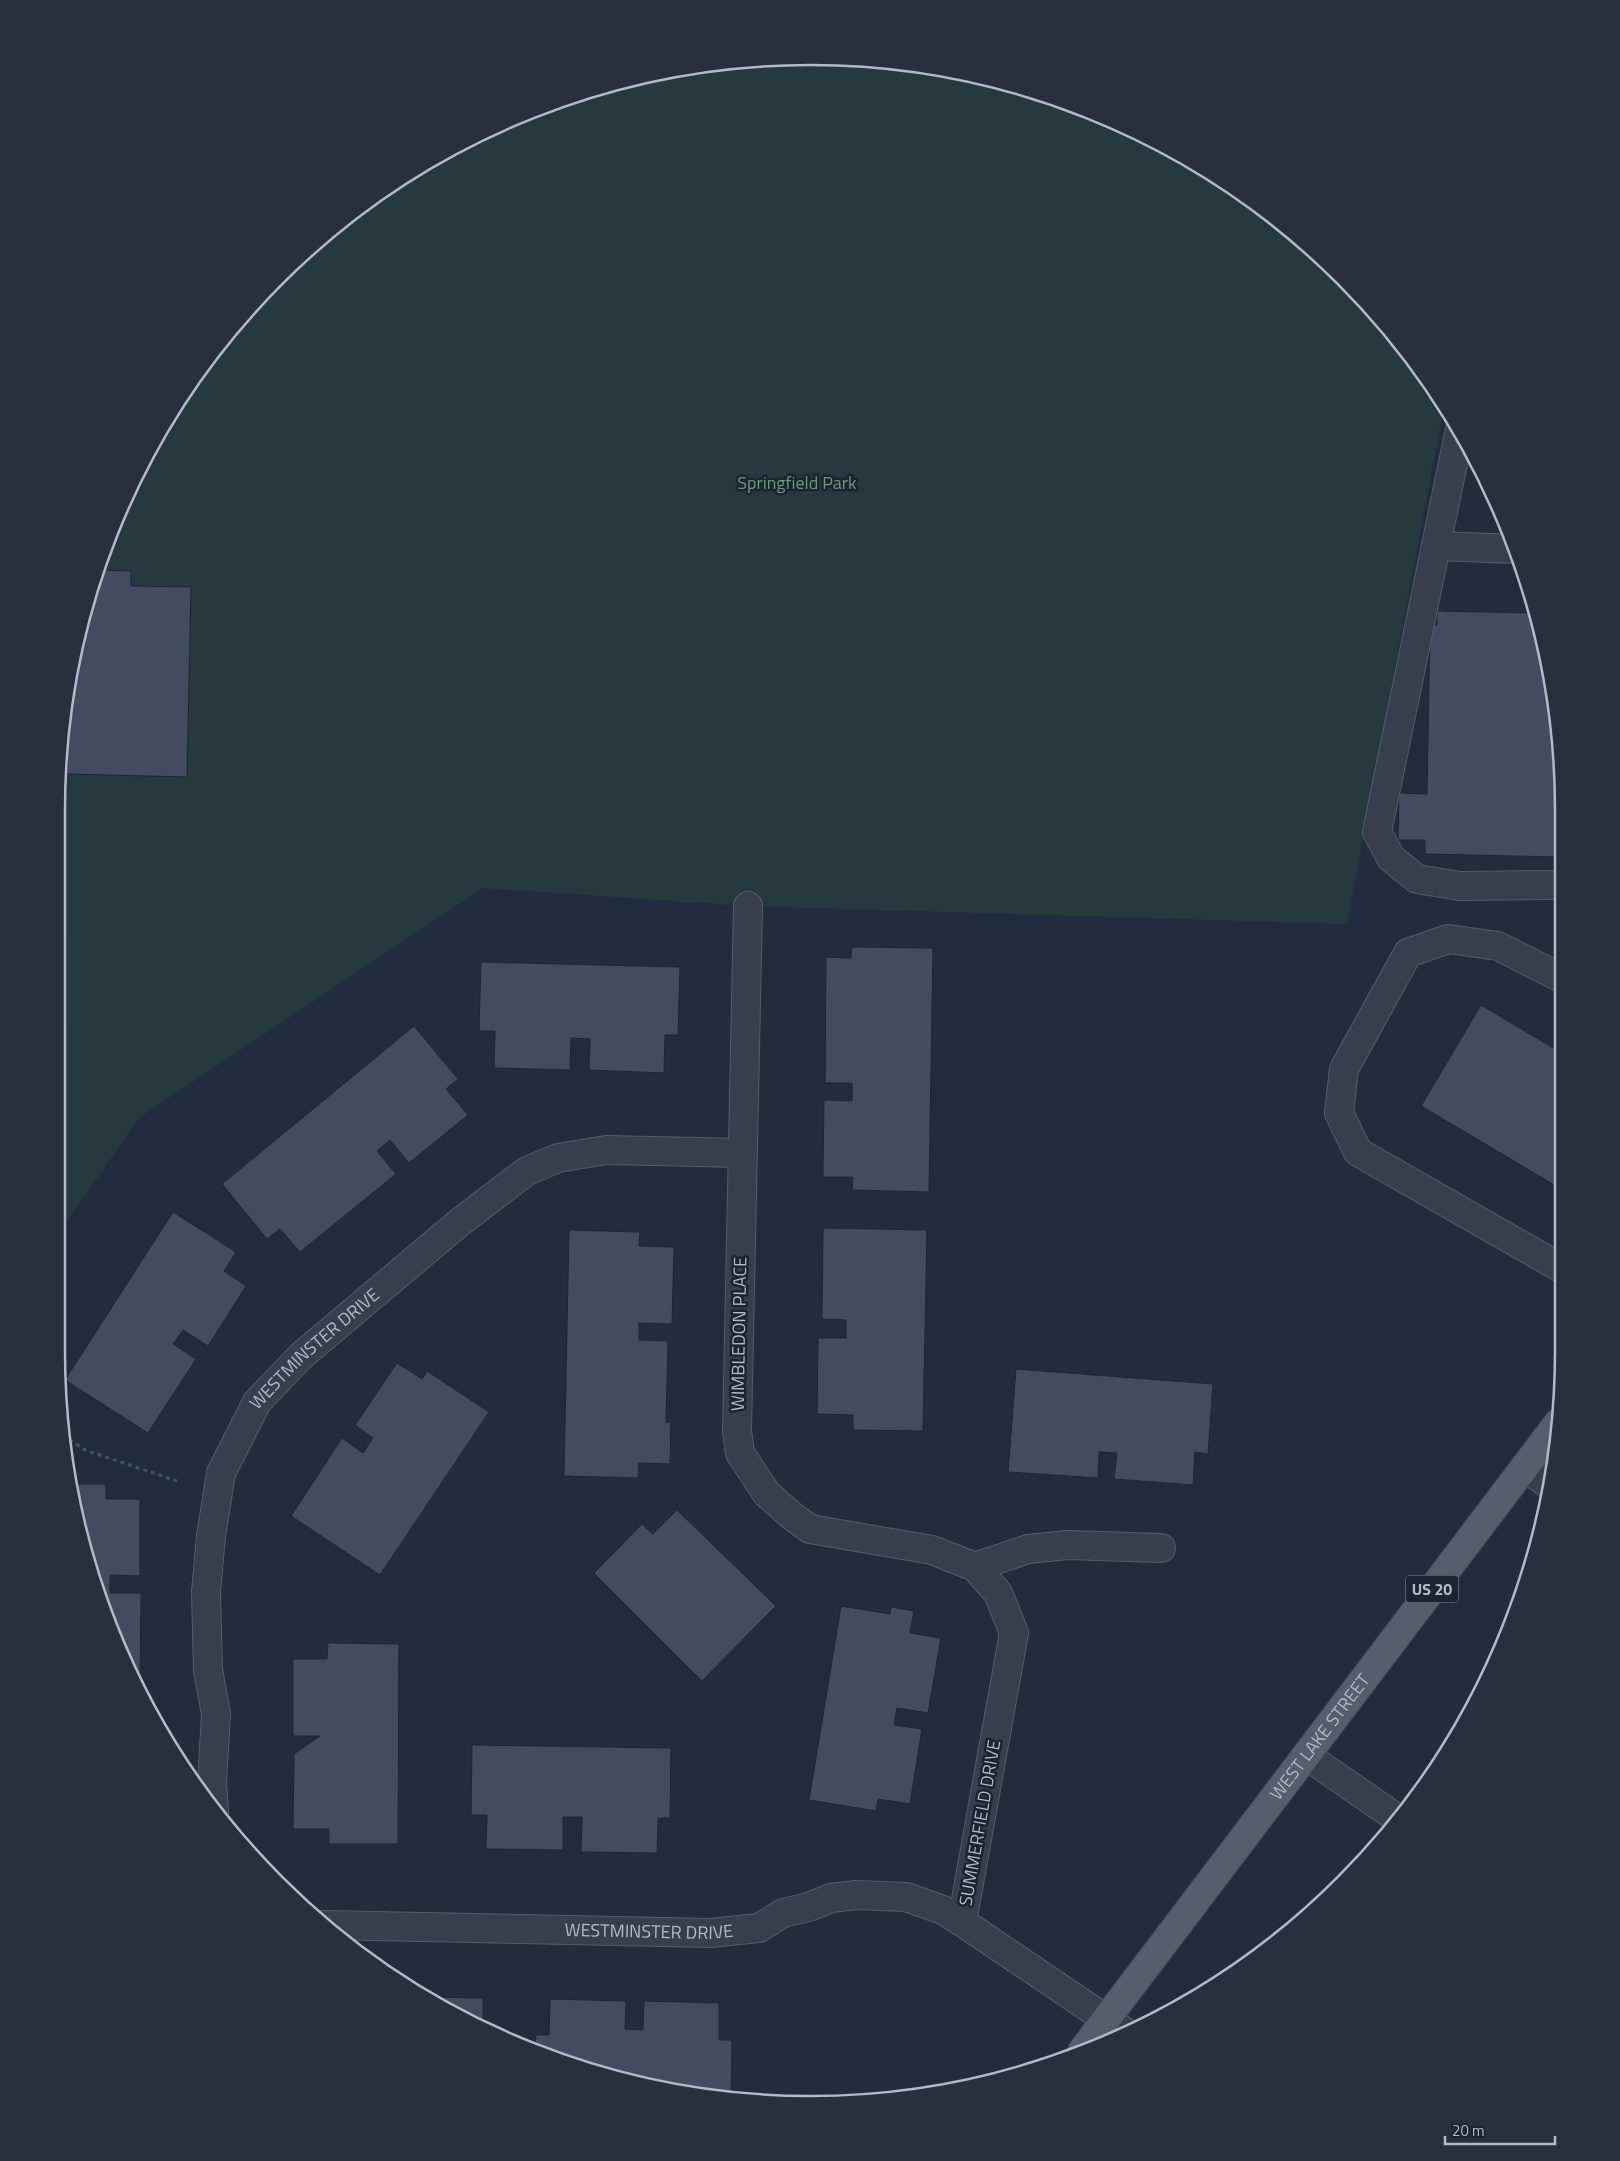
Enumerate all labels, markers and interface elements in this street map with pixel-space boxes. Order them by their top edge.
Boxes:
park label: Springfield Park [737,469,857,496]
street label: WIMBLEDON PLACE [724,1257,753,1411]
street label: WESTMINSTER DRIVE [243,1281,385,1415]
road number: US 20 [1406,1576,1458,1602]
street label: WEST LAKE STREET [1263,1667,1377,1806]
street label: SUMMERFIELD DRIVE [952,1738,1007,1908]
street label: WESTMINSTER DRIVE [564,1916,735,1946]
scale bar [1445,2114,1555,2146]
text: 20 m [1452,2119,1485,2142]

